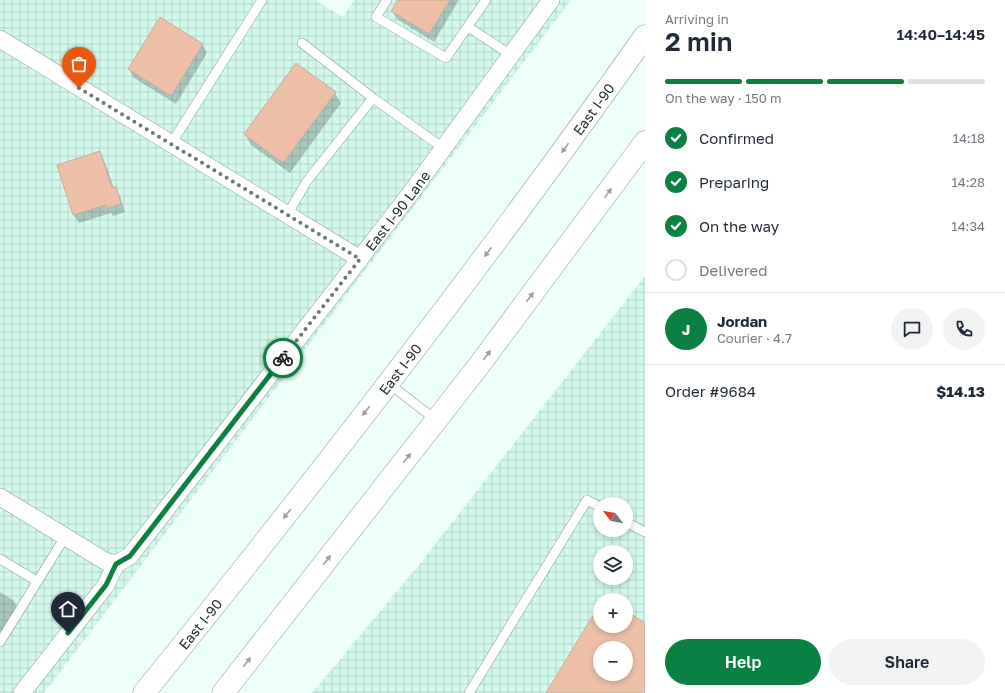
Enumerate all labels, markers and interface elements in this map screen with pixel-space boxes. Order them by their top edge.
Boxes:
text: Arriving in [665,11,729,27]
text: 14:40–14:45 [896,25,985,43]
text: 2 min [665,26,733,57]
pin [62,47,96,88]
icon: bag [68,53,90,75]
street label: East I-90 [569,80,617,138]
text: On the way · 150 m [665,90,782,106]
icon: check [665,127,687,149]
text: Confirmed [699,129,774,147]
text: 14:18 [953,130,985,146]
one-way arrow [561,142,569,153]
street label: East I-90 Lane [361,167,433,254]
icon: check [665,171,687,193]
text: Preparing [699,173,769,191]
text: 14:28 [951,174,985,190]
one-way arrow [604,187,612,198]
icon: check [665,215,687,237]
text: On the way [699,217,779,235]
text: 14:34 [951,218,985,234]
one-way arrow [484,247,492,258]
text: Delivered [699,261,767,279]
one-way arrow [526,292,534,302]
button: chat [891,308,933,350]
button: phone [943,308,985,350]
text: Jordan [717,312,767,330]
text: J [682,320,690,338]
text: Courier · 4.7 [717,330,792,346]
courier [263,338,303,378]
street label: East I-90 [375,340,425,398]
icon: bike [272,347,294,369]
one-way arrow [483,349,491,360]
text: Order #9684 [665,382,756,400]
text: $14.13 [936,382,985,400]
one-way arrow [362,406,371,417]
one-way arrow [403,452,411,463]
north arrow [593,497,633,537]
map controls [593,497,633,681]
one-way arrow [282,508,291,519]
button: layers [593,545,633,585]
one-way arrow [323,555,331,566]
pin [51,592,85,633]
button: + [593,593,633,633]
street label: East I-90 [174,595,225,652]
icon: home [57,598,79,620]
button: Help [665,639,821,685]
button: Share [829,639,985,685]
button: − [593,641,633,681]
one-way arrow [243,657,251,668]

